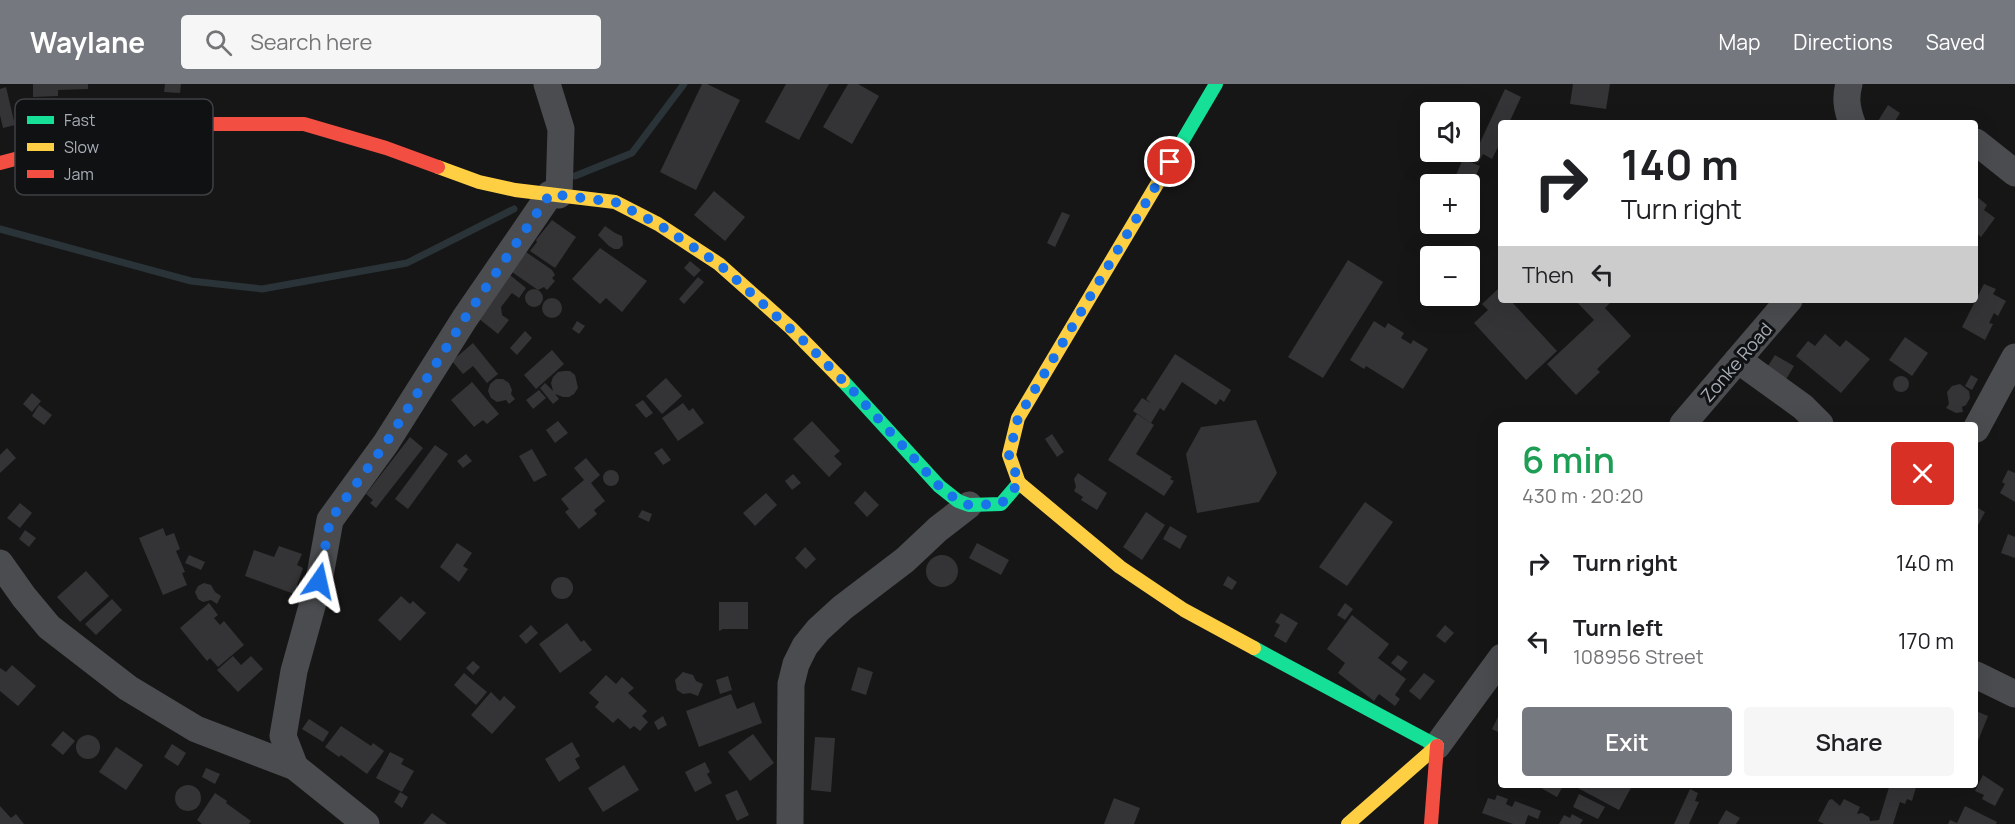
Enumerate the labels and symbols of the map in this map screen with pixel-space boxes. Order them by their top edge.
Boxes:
legend [15,99,213,195]
text: Fast [64,109,95,131]
text: Slow [64,136,99,158]
pin [1144,136,1195,187]
text: Jam [64,163,94,185]
street label: Zonke Road [1695,317,1777,407]
position arrow [287,549,351,613]

